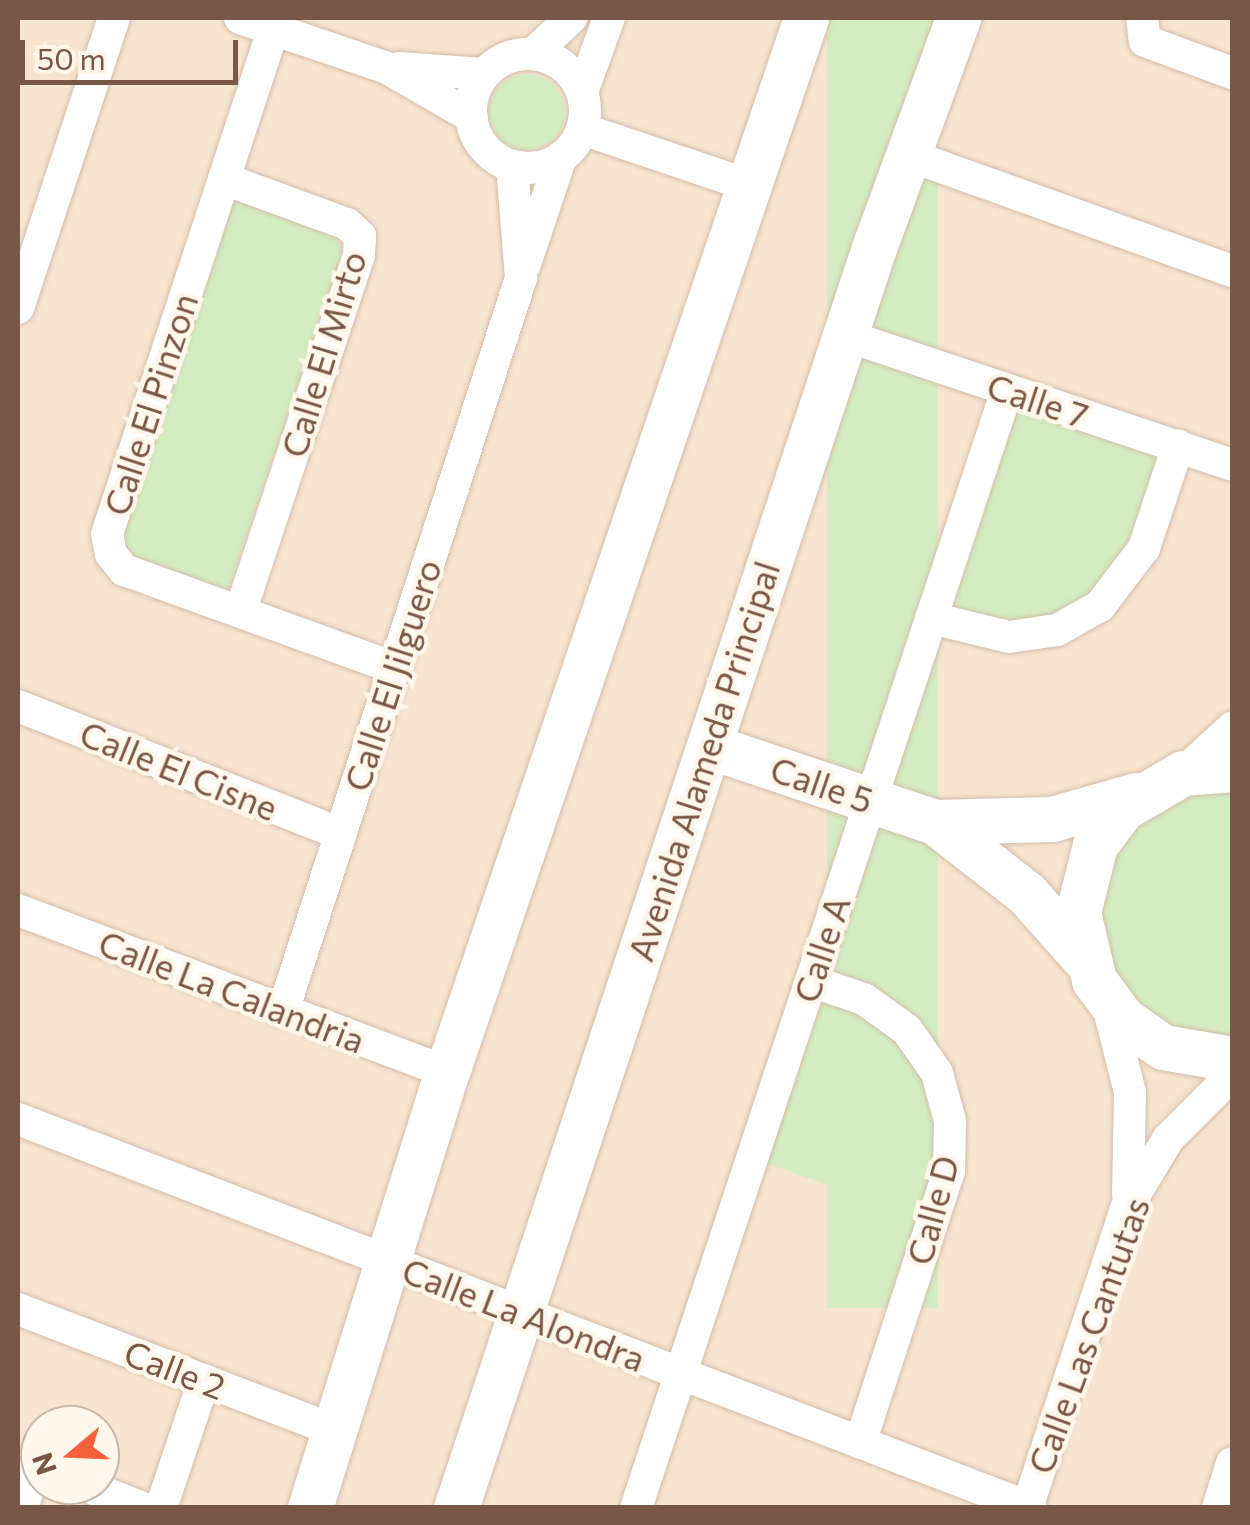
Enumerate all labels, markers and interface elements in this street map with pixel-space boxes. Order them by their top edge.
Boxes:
scale bar [25,20,242,82]
text: 50 m [37,39,106,76]
street label: Calle El Mirto [272,246,374,462]
street label: Calle El Pinzon [94,288,206,520]
street label: Calle 7 [982,364,1094,436]
street label: Calle El Jilguero [335,554,449,796]
street label: Avenida Alameda Principal [618,556,788,966]
street label: Calle El Cisne [74,711,284,829]
street label: Calle 5 [765,747,879,821]
street label: Calle A [784,890,858,1008]
street label: Calle La Calandria [93,921,371,1061]
street label: Calle D [897,1151,967,1269]
street label: Calle Las Cantutas [1019,1191,1157,1479]
street label: Calle La Alondra [397,1248,651,1380]
street label: Calle 2 [119,1331,231,1407]
north arrow [20,1405,120,1505]
text: N [24,1449,63,1480]

